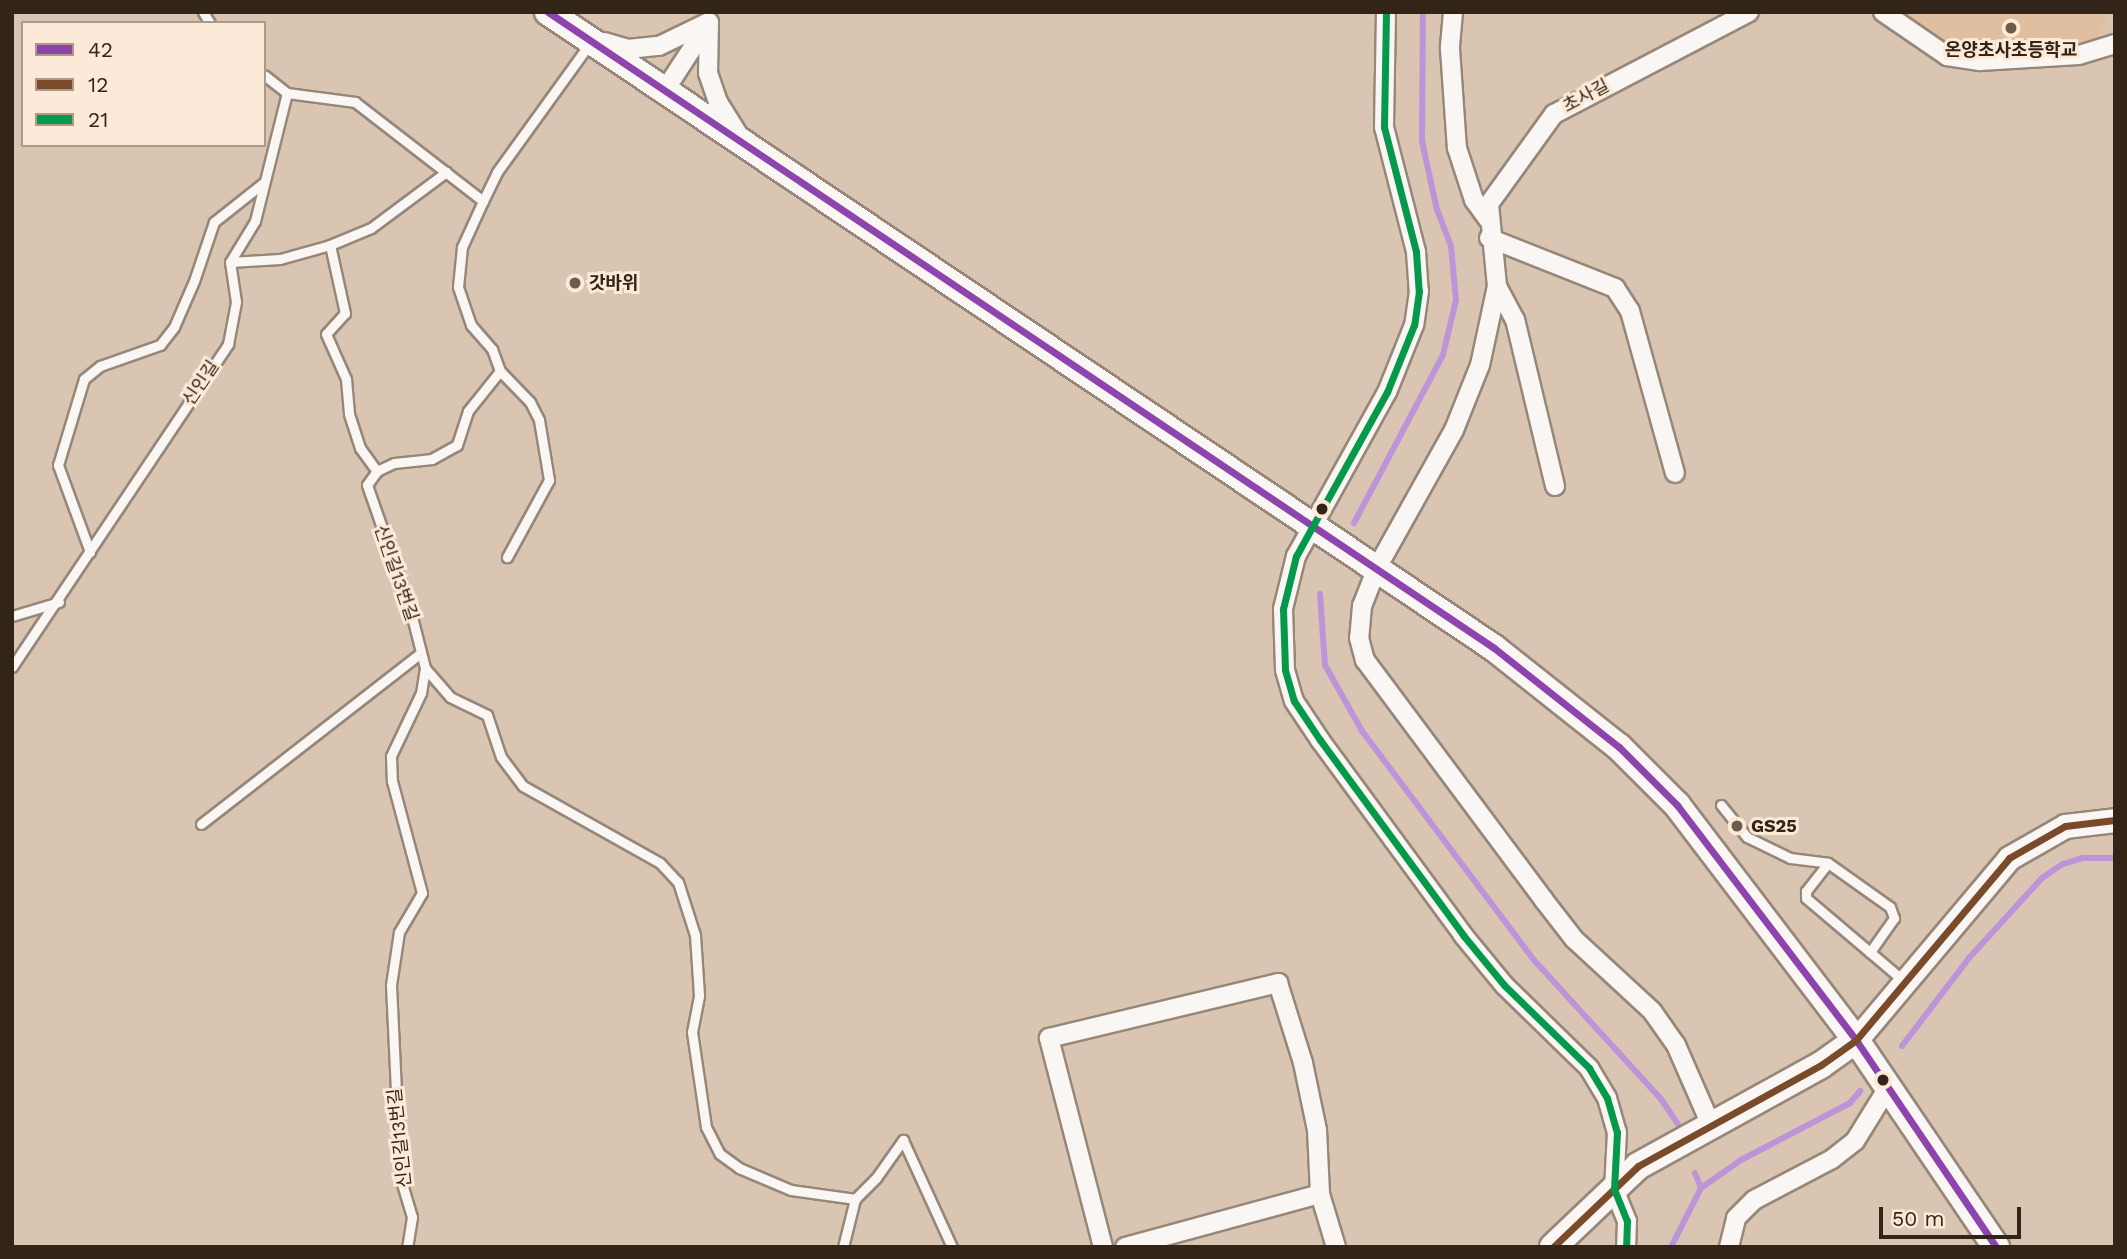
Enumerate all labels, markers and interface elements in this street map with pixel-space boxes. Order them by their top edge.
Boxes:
marker: 온양초사초등학교 [2003,20,2019,36]
legend [21,21,266,147]
text: 42 [88,37,113,62]
place label: 온양초사초등학교 [1945,39,2077,61]
text: 12 [88,72,108,97]
street label: 초사길 [1559,75,1613,117]
text: 21 [88,107,108,132]
place label: 갓바위 [589,272,639,294]
marker: 갓바위 [567,275,583,291]
street label: 신인길 [178,356,224,410]
unlabelled marker [1315,502,1329,516]
street label: 신인길13번길 [369,522,423,624]
place label: GS25 [1751,815,1797,837]
marker: GS25 [1729,818,1745,834]
unlabelled marker [1876,1073,1890,1087]
street label: 신인길13번길 [384,1087,416,1189]
scale bar [1882,1192,2024,1236]
text: 50 m [1892,1206,1944,1231]

